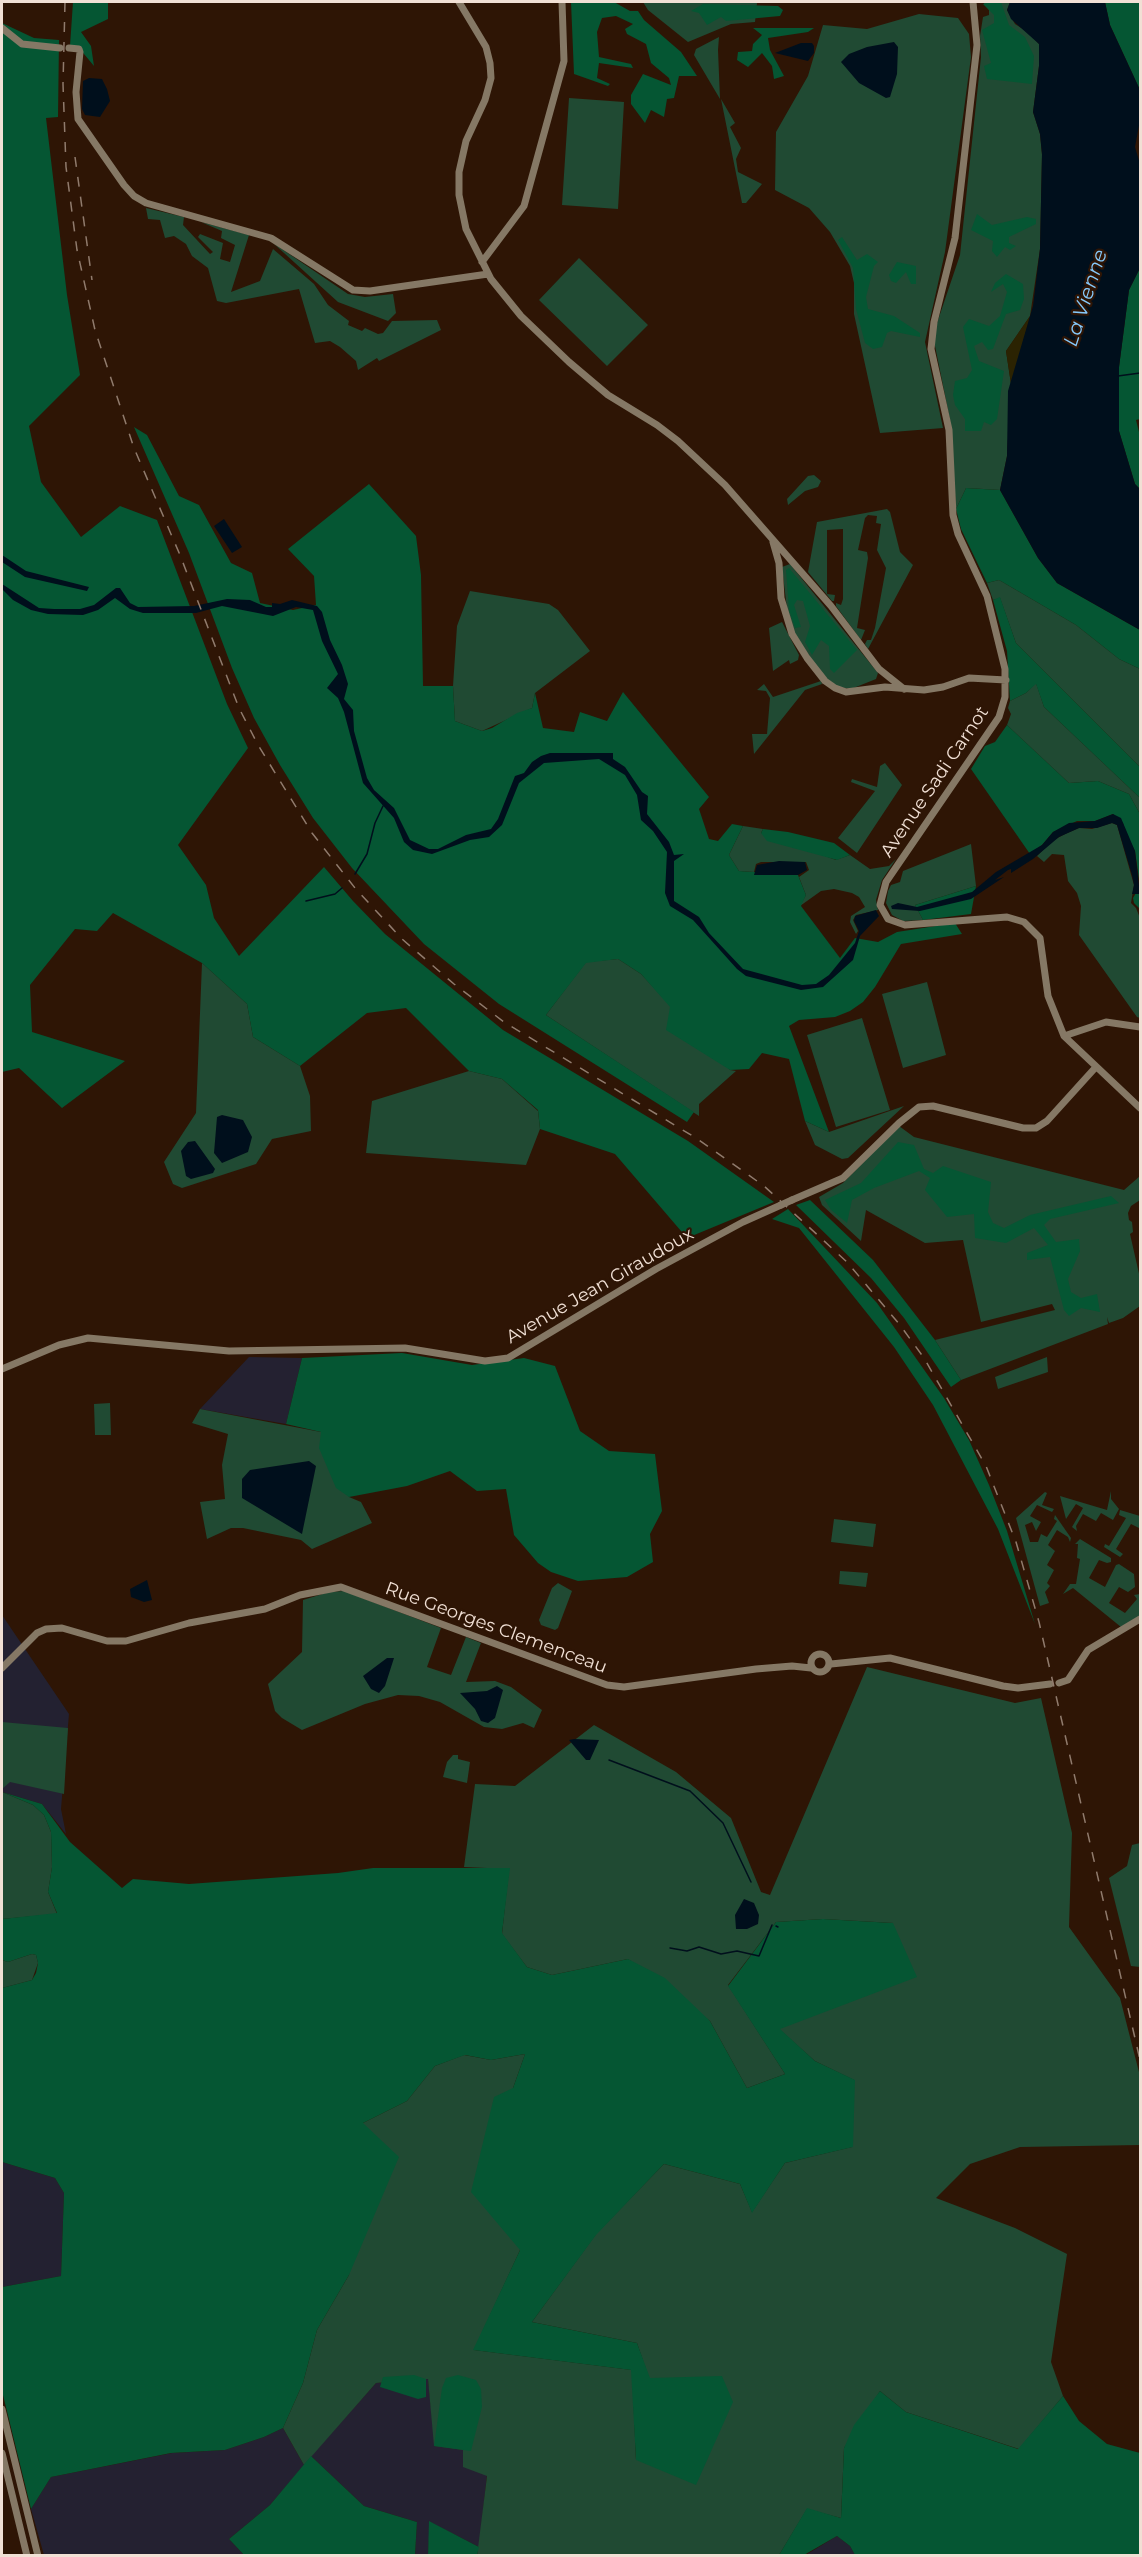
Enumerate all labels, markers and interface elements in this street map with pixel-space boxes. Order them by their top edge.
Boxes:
water label: La Vienne [1059,246,1113,350]
street label: Avenue Sadi Carnot [877,703,993,861]
street label: Avenue Jean Giraudoux [502,1223,698,1349]
street label: Rue Georges Clemenceau [382,1578,610,1678]

